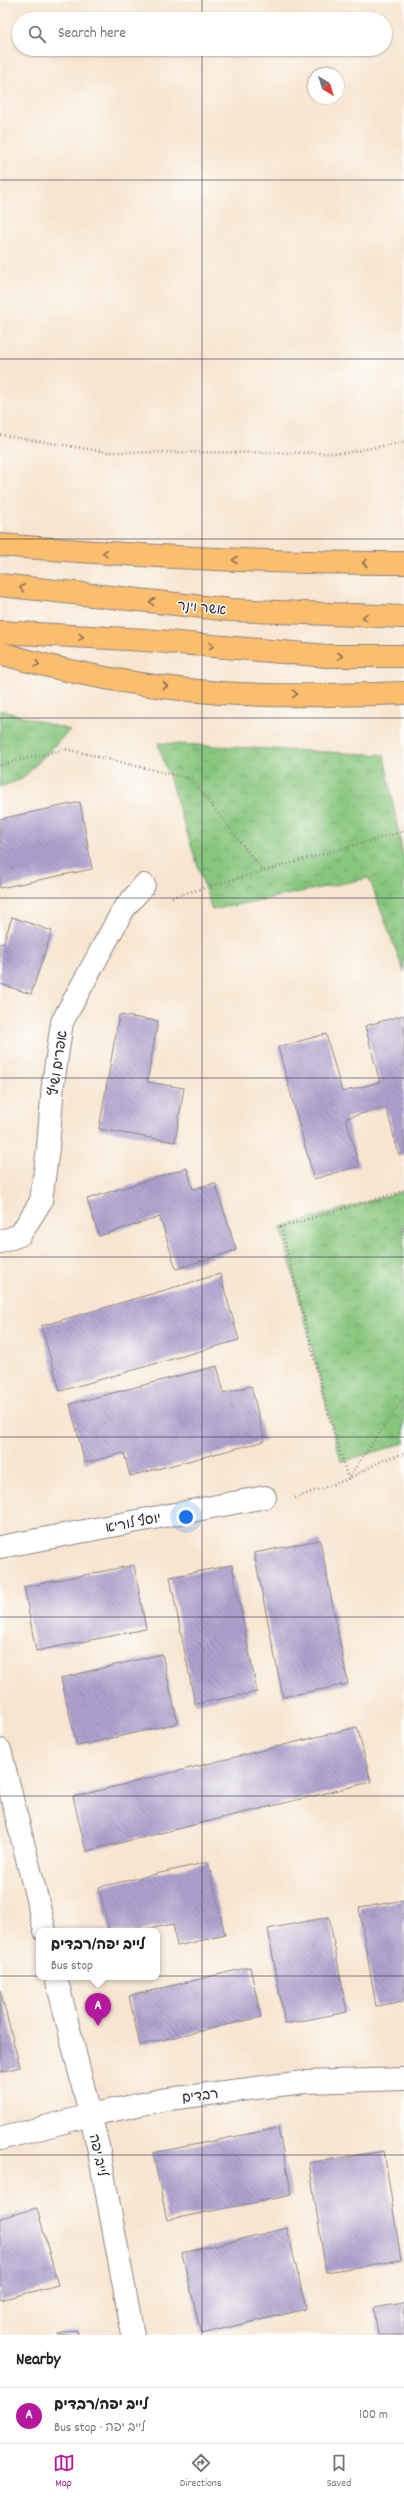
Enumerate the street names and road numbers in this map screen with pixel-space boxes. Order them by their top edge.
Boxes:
street label: אשר וינר [176,596,228,622]
street label: אפרים ושיץ [44,1029,73,1097]
street label: יוסף לוריא [104,1509,163,1539]
street label: רבדים [181,2085,220,2109]
street label: לייב יפה [83,2132,112,2180]

